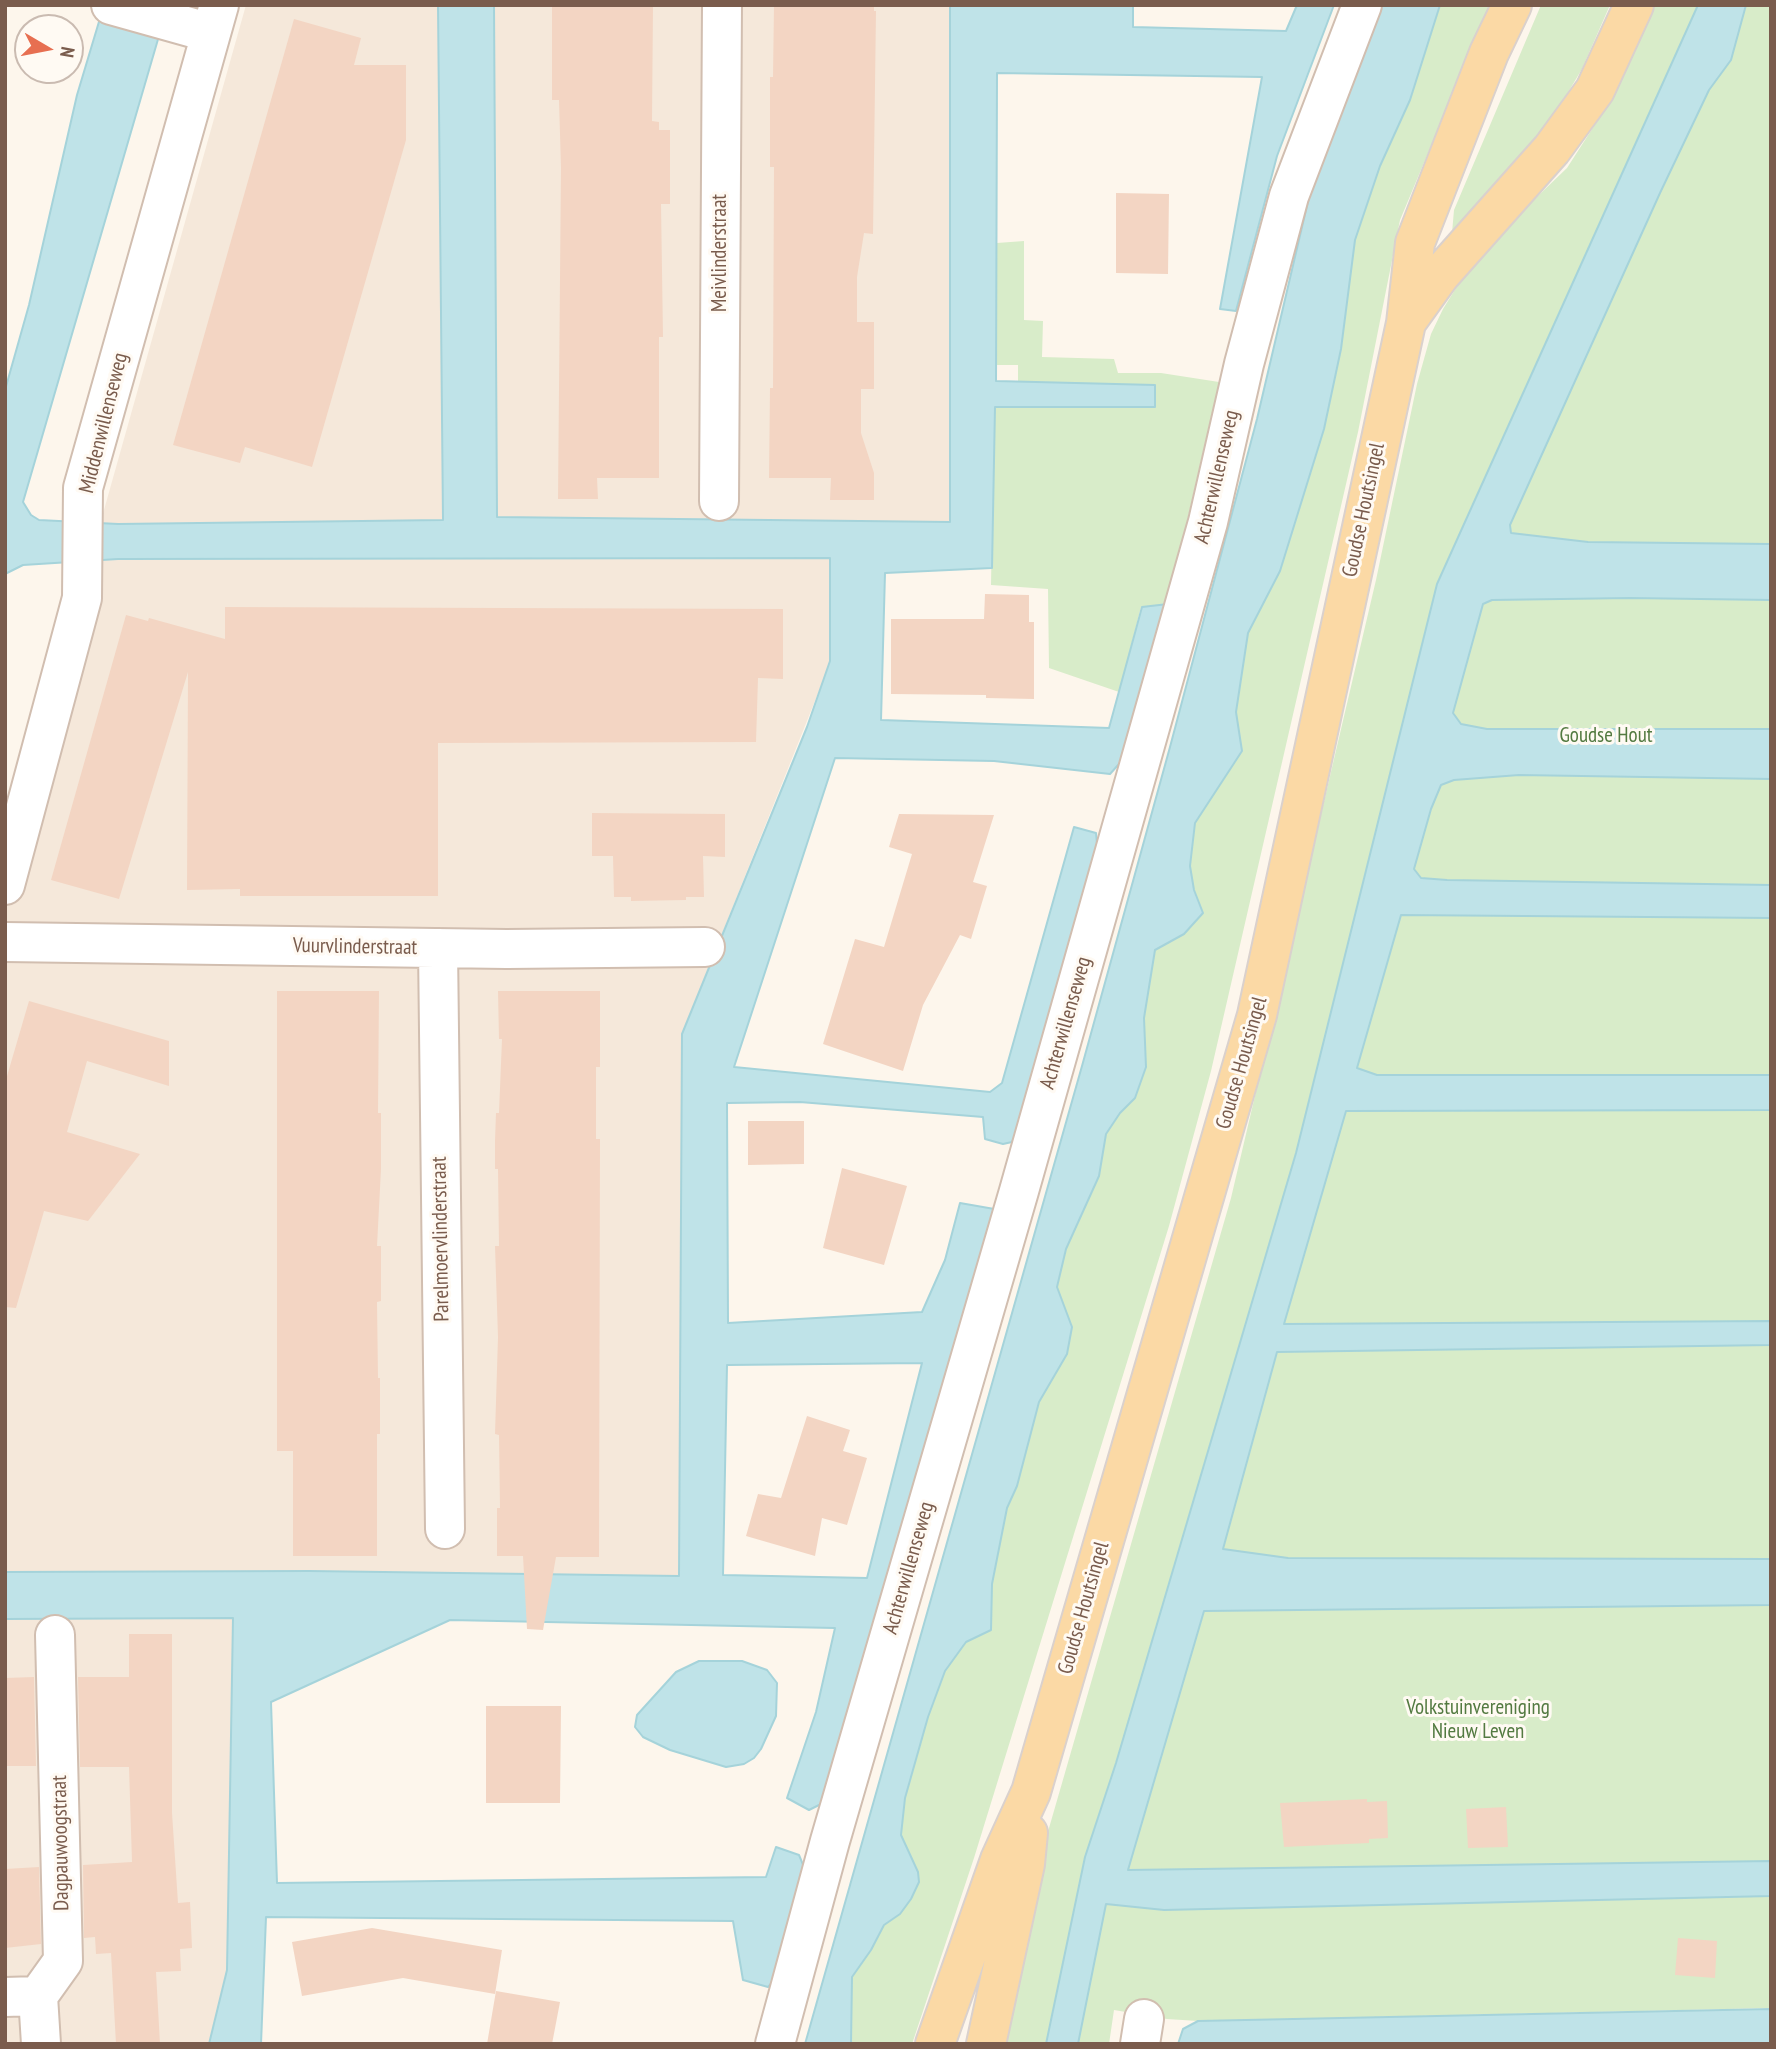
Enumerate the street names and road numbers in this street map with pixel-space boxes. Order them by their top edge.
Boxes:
street label: Meivlinderstraat [707,194,733,312]
street label: Middenwillenseweg [74,350,134,496]
street label: Achterwillenseweg [1189,408,1245,546]
street label: Goudse Houtsingel [1337,441,1391,579]
street label: Vuurvlinderstraat [293,933,417,961]
street label: Achterwillenseweg [1035,954,1097,1092]
street label: Goudse Houtsingel [1211,994,1273,1132]
street label: Parelmoervlinderstraat [427,1156,455,1322]
street label: Achterwillenseweg [878,1499,940,1637]
street label: Goudse Houtsingel [1053,1539,1115,1677]
street label: Dagpauwoogstraat [47,1775,75,1911]

